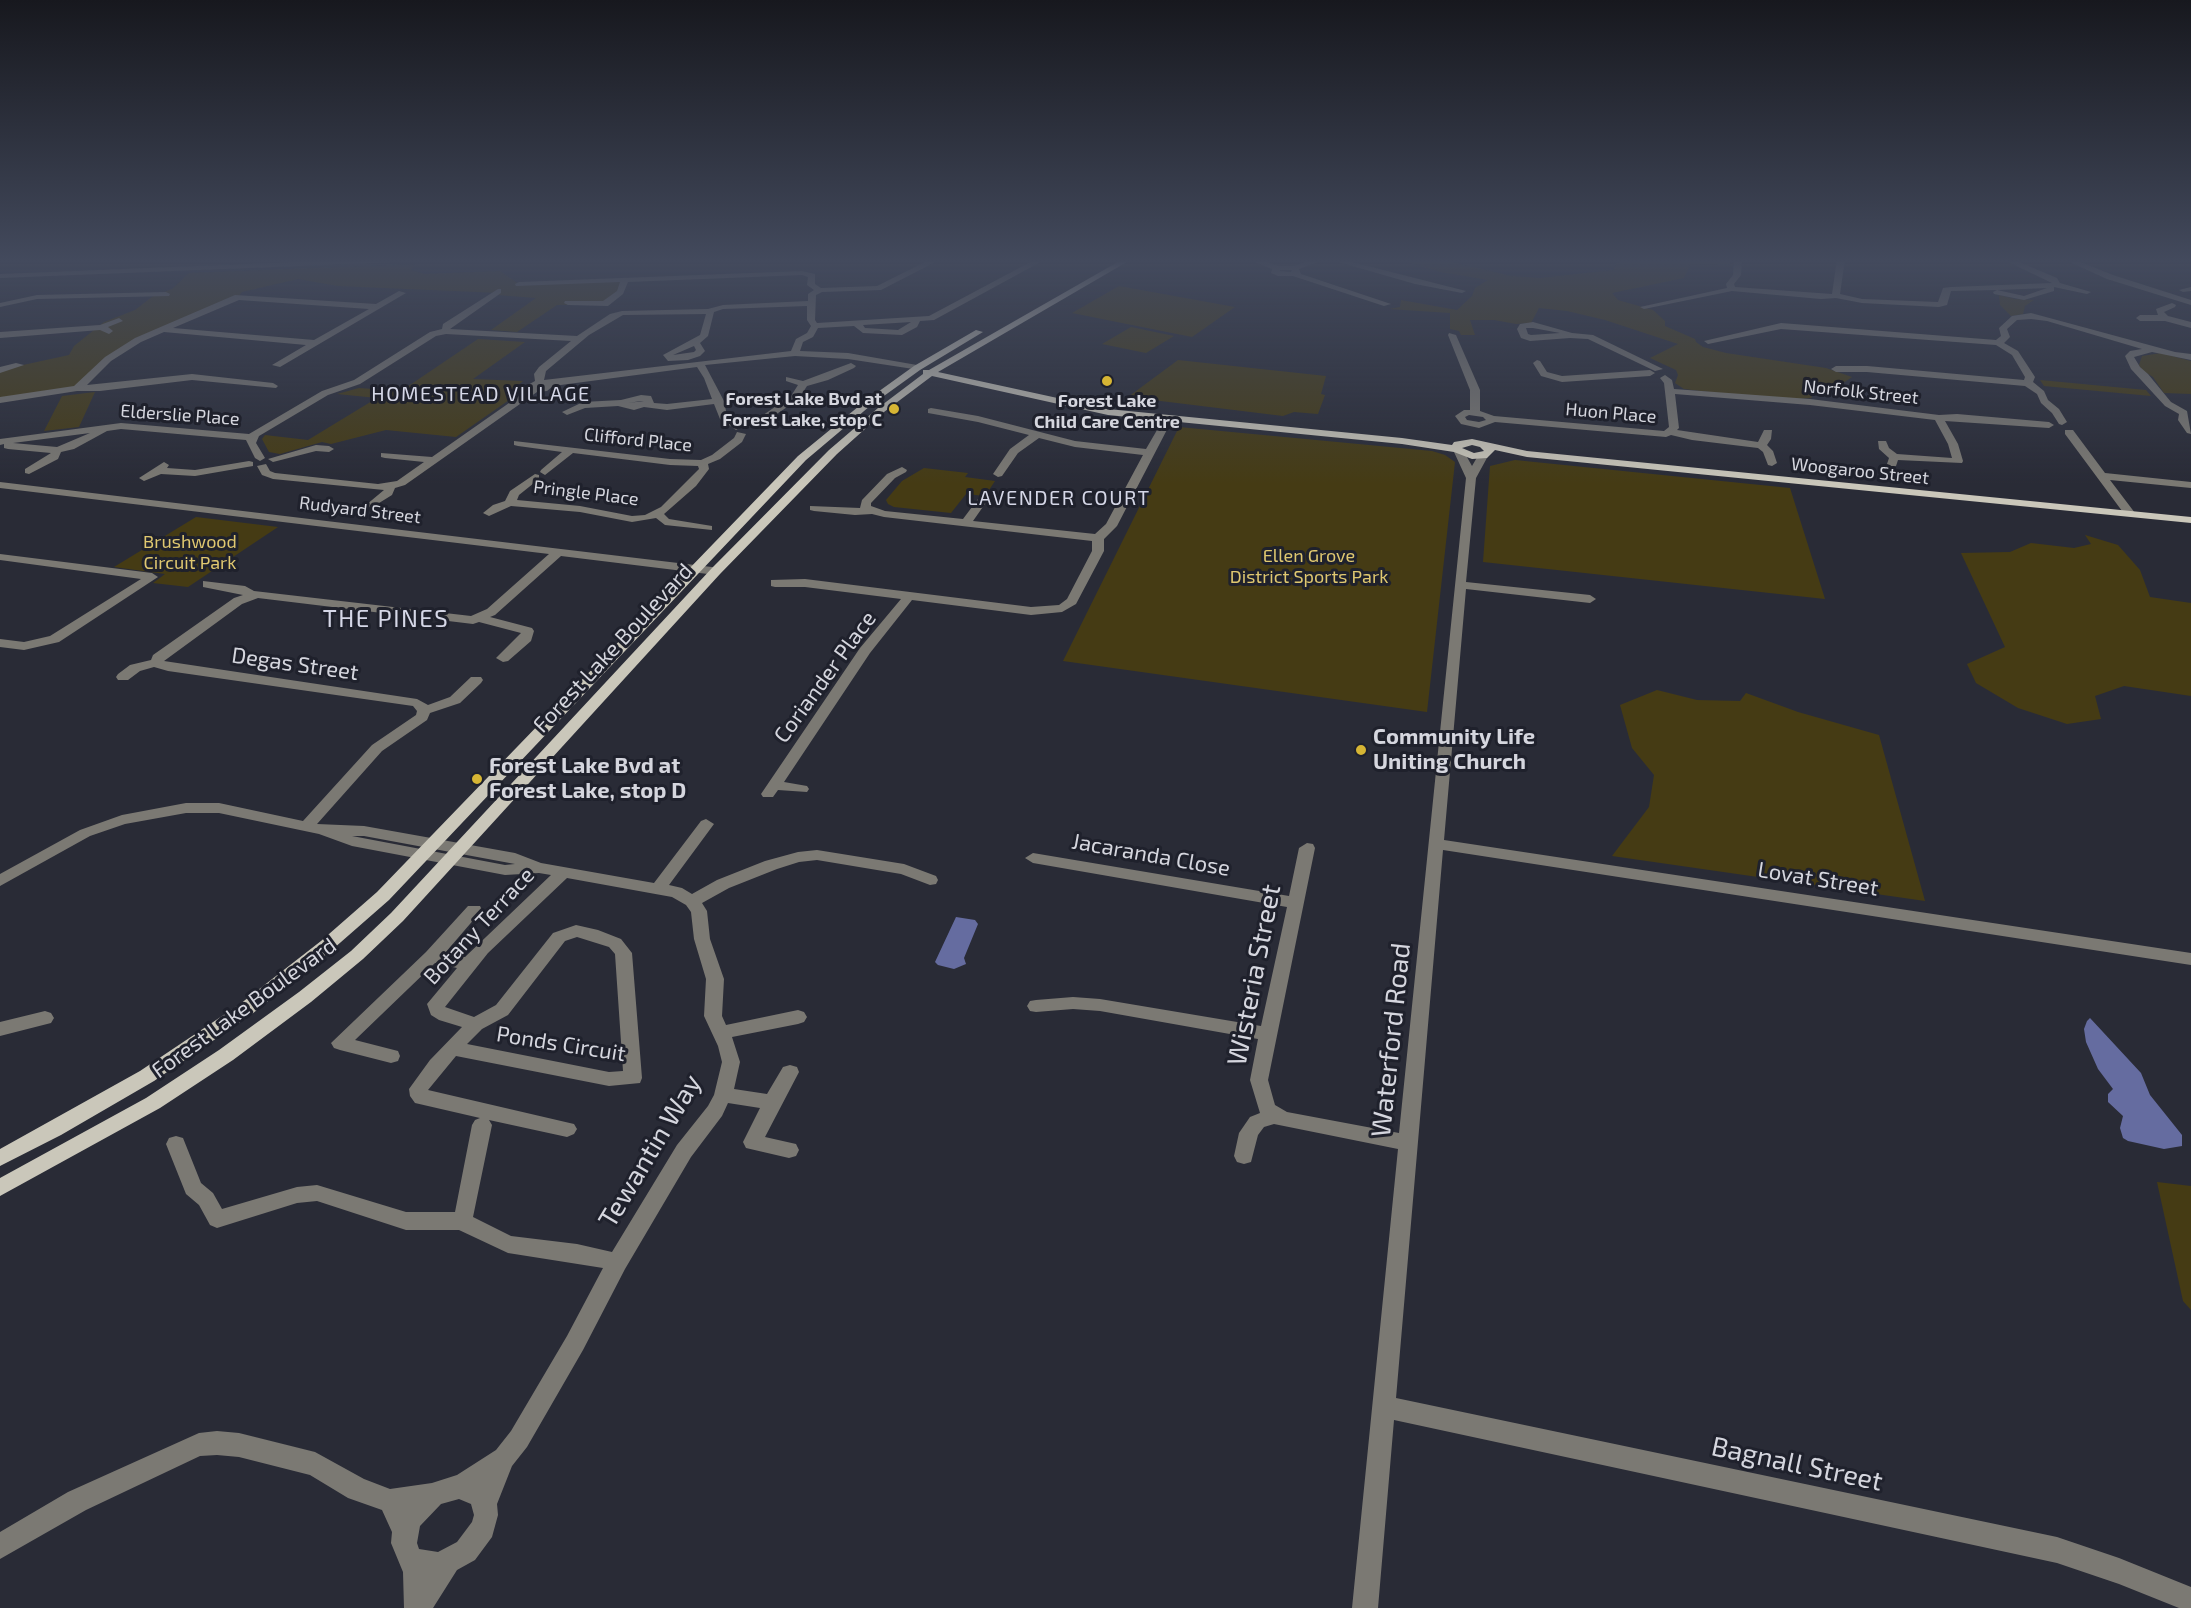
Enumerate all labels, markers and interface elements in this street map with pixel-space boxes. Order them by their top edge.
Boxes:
marker: Forest Lake Child Care Centre [1100,374,1114,388]
street label: Norfolk Street [1802,375,1920,409]
district label: HOMESTEAD VILLAGE [371,382,591,406]
place label: Forest Lake Bvd at Forest Lake, stop C [722,388,882,430]
place label: Forest Lake Child Care Centre [1034,390,1180,432]
street label: Huon Place [1565,398,1657,428]
street label: Elderslie Place [120,400,240,430]
marker: Forest Lake Bvd at Forest Lake, stop C [887,402,901,416]
street label: Clifford Place [583,424,693,456]
street label: Woogaroo Street [1790,453,1930,489]
street label: Pringle Place [532,476,640,510]
district label: LAVENDER COURT [967,486,1151,510]
street label: Rudyard Street [298,492,422,528]
park label: Brushwood Circuit Park [143,531,237,574]
park label: Ellen Grove District Sports Park [1230,545,1388,588]
street label: Forest Lake Boulevard [528,558,698,738]
district label: THE PINES [323,605,449,633]
street label: Coriander Place [768,606,882,748]
street label: Degas Street [230,642,360,686]
place label: Community Life Uniting Church [1373,724,1535,776]
marker: Community Life Uniting Church [1354,743,1368,757]
place label: Forest Lake Bvd at Forest Lake, stop D [489,753,686,804]
marker: Forest Lake Bvd at Forest Lake, stop D [470,772,484,786]
street label: Jacaranda Close [1070,828,1232,882]
street label: Lovat Street [1756,856,1880,902]
street label: Botany Terrace [418,862,540,990]
street label: Wisteria Street [1221,882,1287,1068]
street label: Forest Lake Boulevard [147,932,341,1084]
street label: Waterford Road [1365,941,1417,1139]
street label: Ponds Circuit [494,1021,628,1067]
street label: Tewantin Way [592,1069,708,1233]
street label: Bagnall Street [1708,1430,1886,1498]

